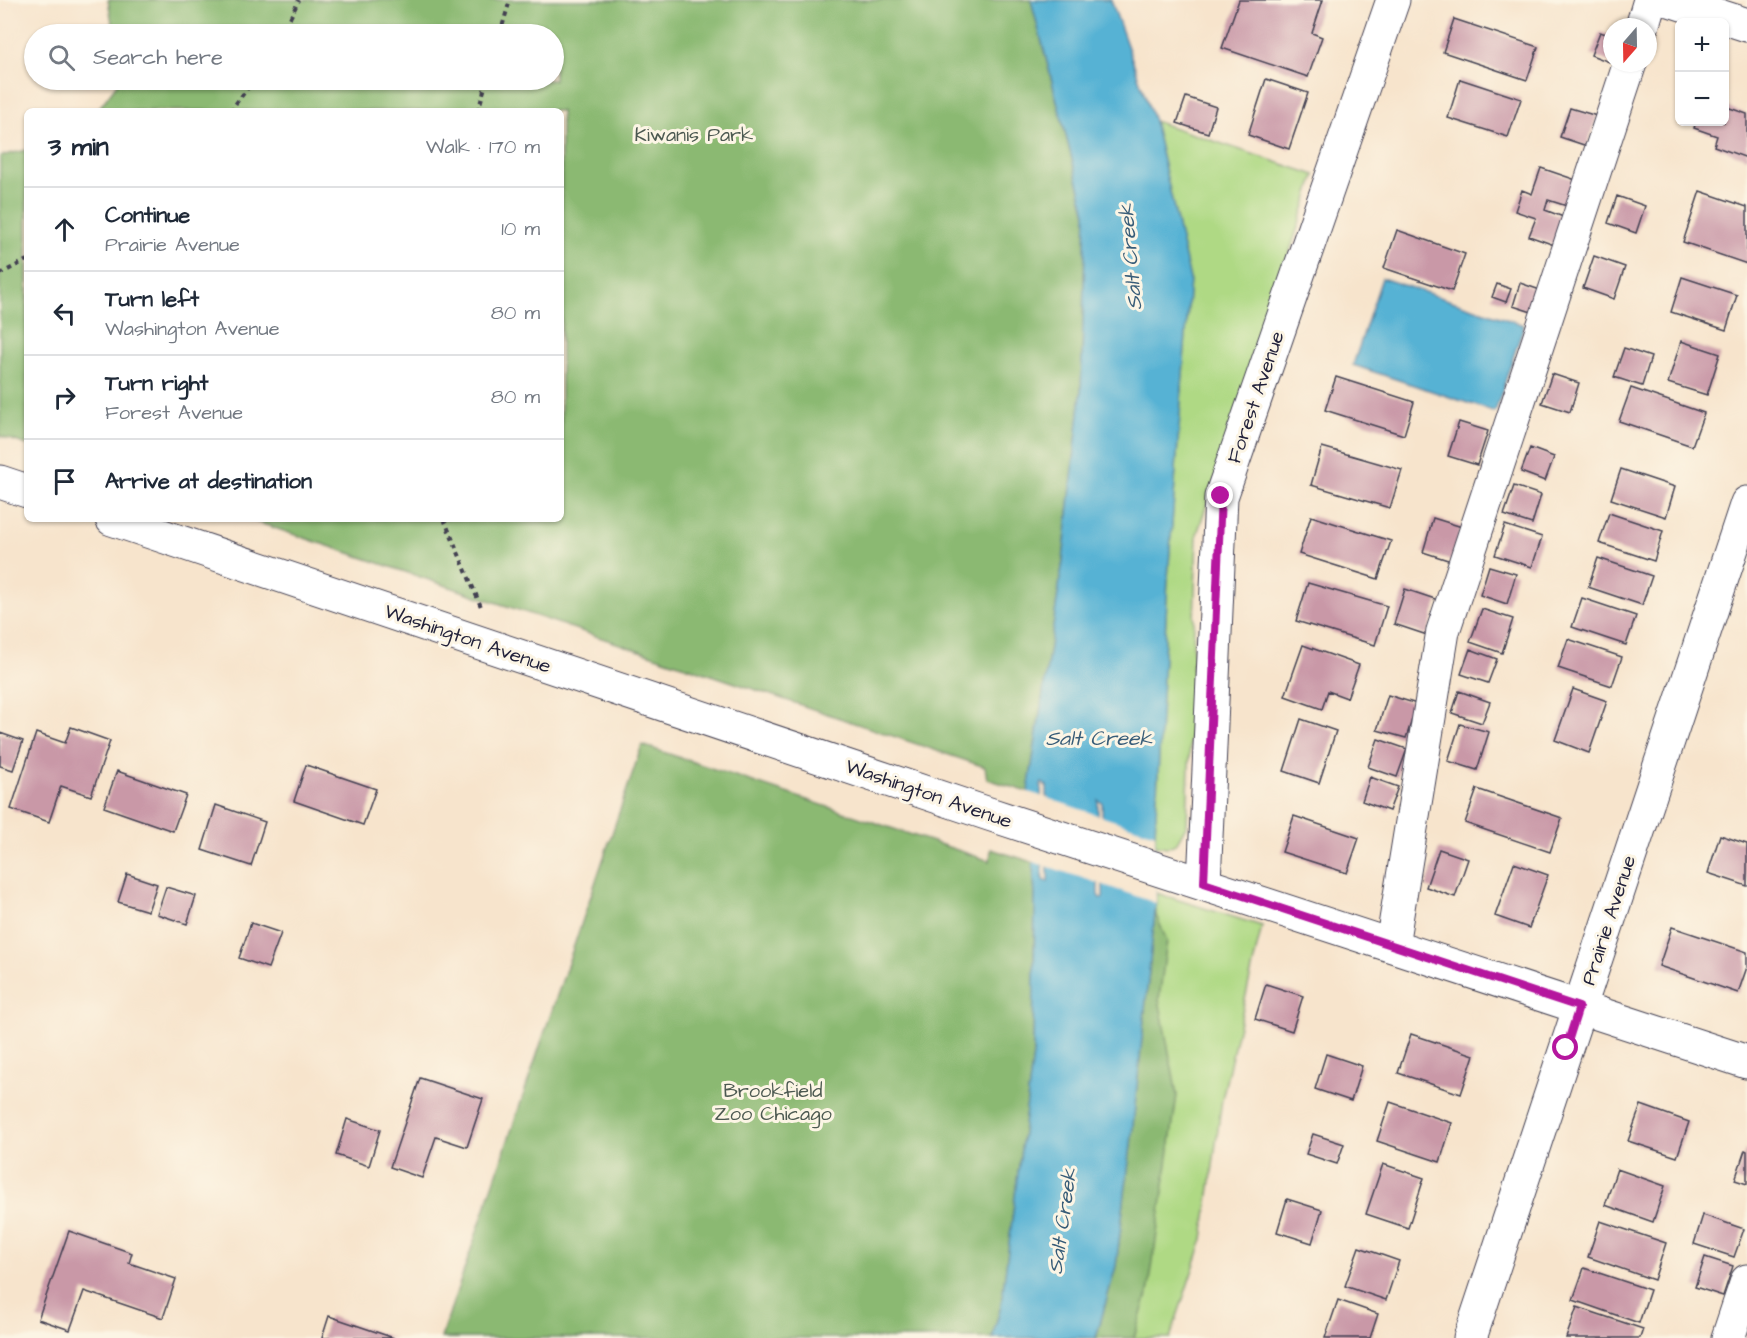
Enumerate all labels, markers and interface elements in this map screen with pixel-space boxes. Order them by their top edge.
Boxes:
north arrow [1603,18,1657,72]
map controls [1675,18,1729,126]
button: + [1675,18,1729,72]
search box [24,24,564,90]
icon: search [45,41,78,74]
text: Search here [93,42,223,73]
button: − [1675,72,1729,126]
park label: Kiwanis Park [635,121,753,149]
text: 3 min [48,129,109,165]
text: Walk · 170 m [426,133,540,161]
text: Continue [105,200,190,231]
water label: Salt Creek [1111,202,1150,311]
icon: ahead [48,213,81,246]
text: 10 m [501,215,540,243]
text: Prairie Avenue [105,231,240,259]
text: Turn left [105,284,199,315]
icon: left [48,297,81,330]
text: 80 m [491,299,540,327]
text: Washington Avenue [105,315,280,343]
street label: Forest Avenue [1220,327,1292,467]
text: Turn right [105,368,208,399]
icon: right [48,381,81,414]
text: 80 m [491,383,540,411]
text: Forest Avenue [105,399,243,427]
icon: arrive [48,465,81,498]
text: Arrive at destination [105,466,312,497]
route end [1207,482,1233,508]
street label: Washington Avenue [380,597,555,682]
water label: Salt Creek [1046,724,1153,753]
street label: Washington Avenue [841,752,1016,837]
street label: Prairie Avenue [1575,852,1643,989]
route start [1552,1034,1578,1060]
park label: Brookfield Zoo Chicago [714,1077,832,1129]
water label: Salt Creek [1041,1165,1084,1276]

